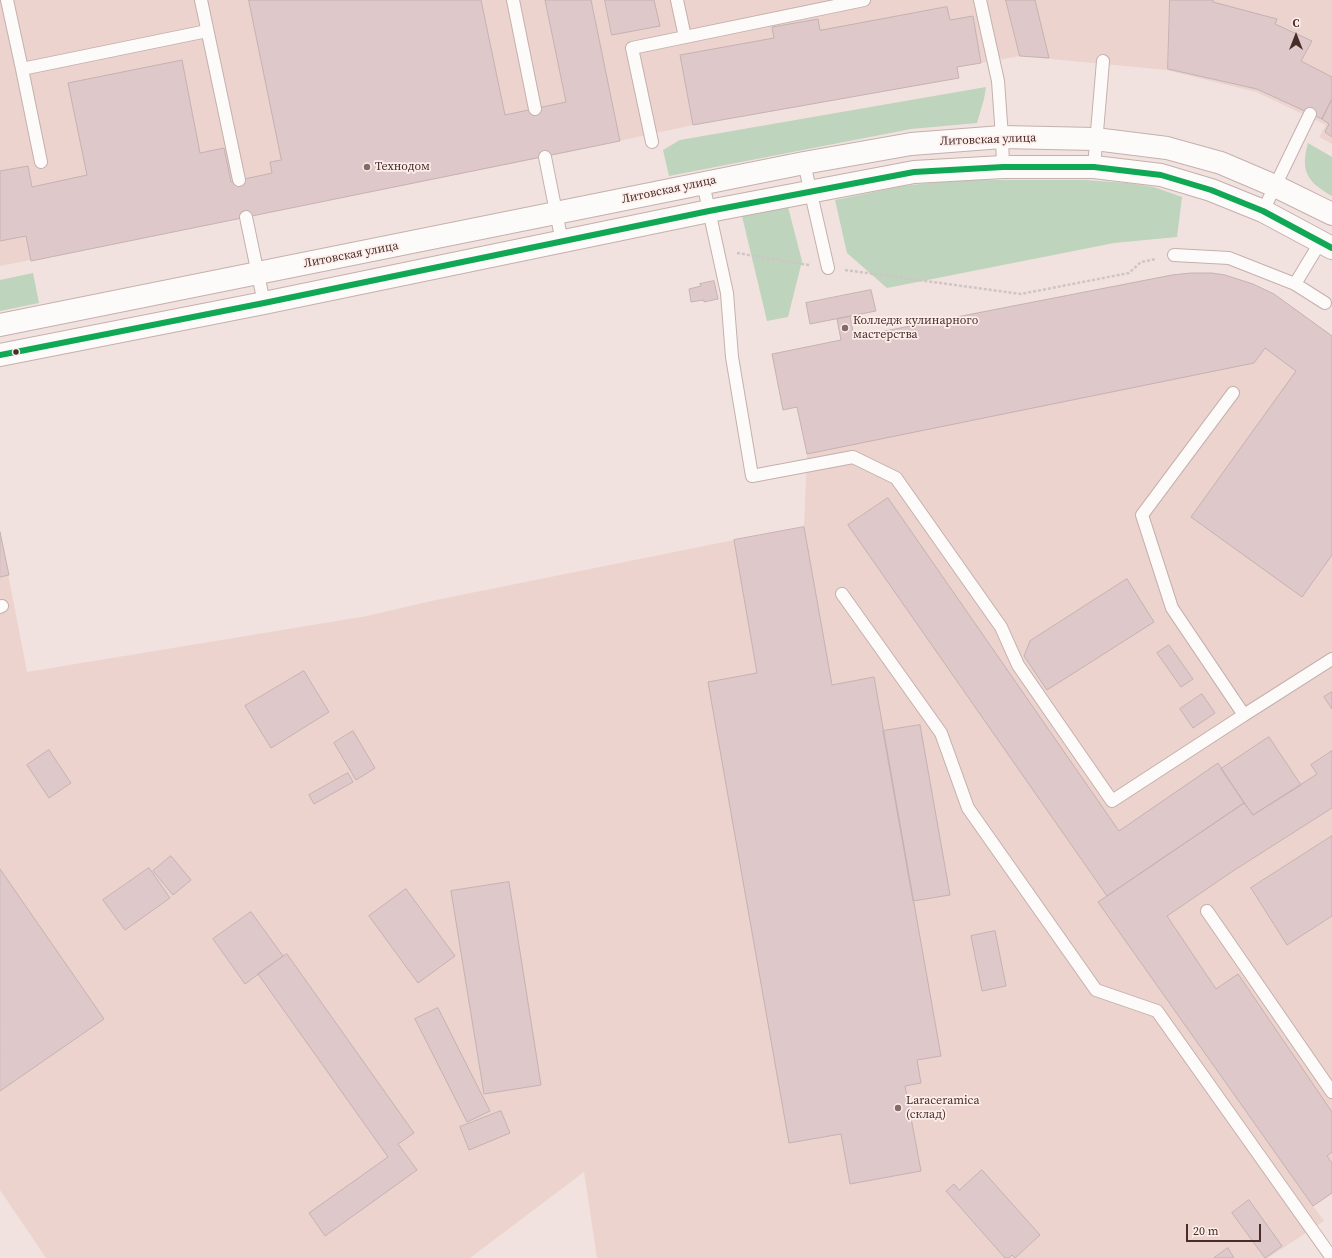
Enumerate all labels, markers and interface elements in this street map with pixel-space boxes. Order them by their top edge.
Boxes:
north arrow [1276,16,1316,56]
text: С [1293,16,1299,31]
street label: Литовская улица [940,131,1036,149]
place label: Технодом [375,160,430,174]
marker: Технодом [362,162,372,172]
street label: Литовская улица [620,173,718,207]
street label: Литовская улица [302,239,400,271]
place label: Колледж кулинарного мастерства [853,314,978,342]
marker: Колледж кулинарного мастерства [840,323,850,333]
unlabelled marker [11,347,21,357]
place label: Laraceramica (склад) [906,1094,980,1122]
marker: Laraceramica (склад) [893,1103,903,1113]
scale bar [1188,1216,1263,1242]
text: 20 m [1193,1223,1219,1239]

